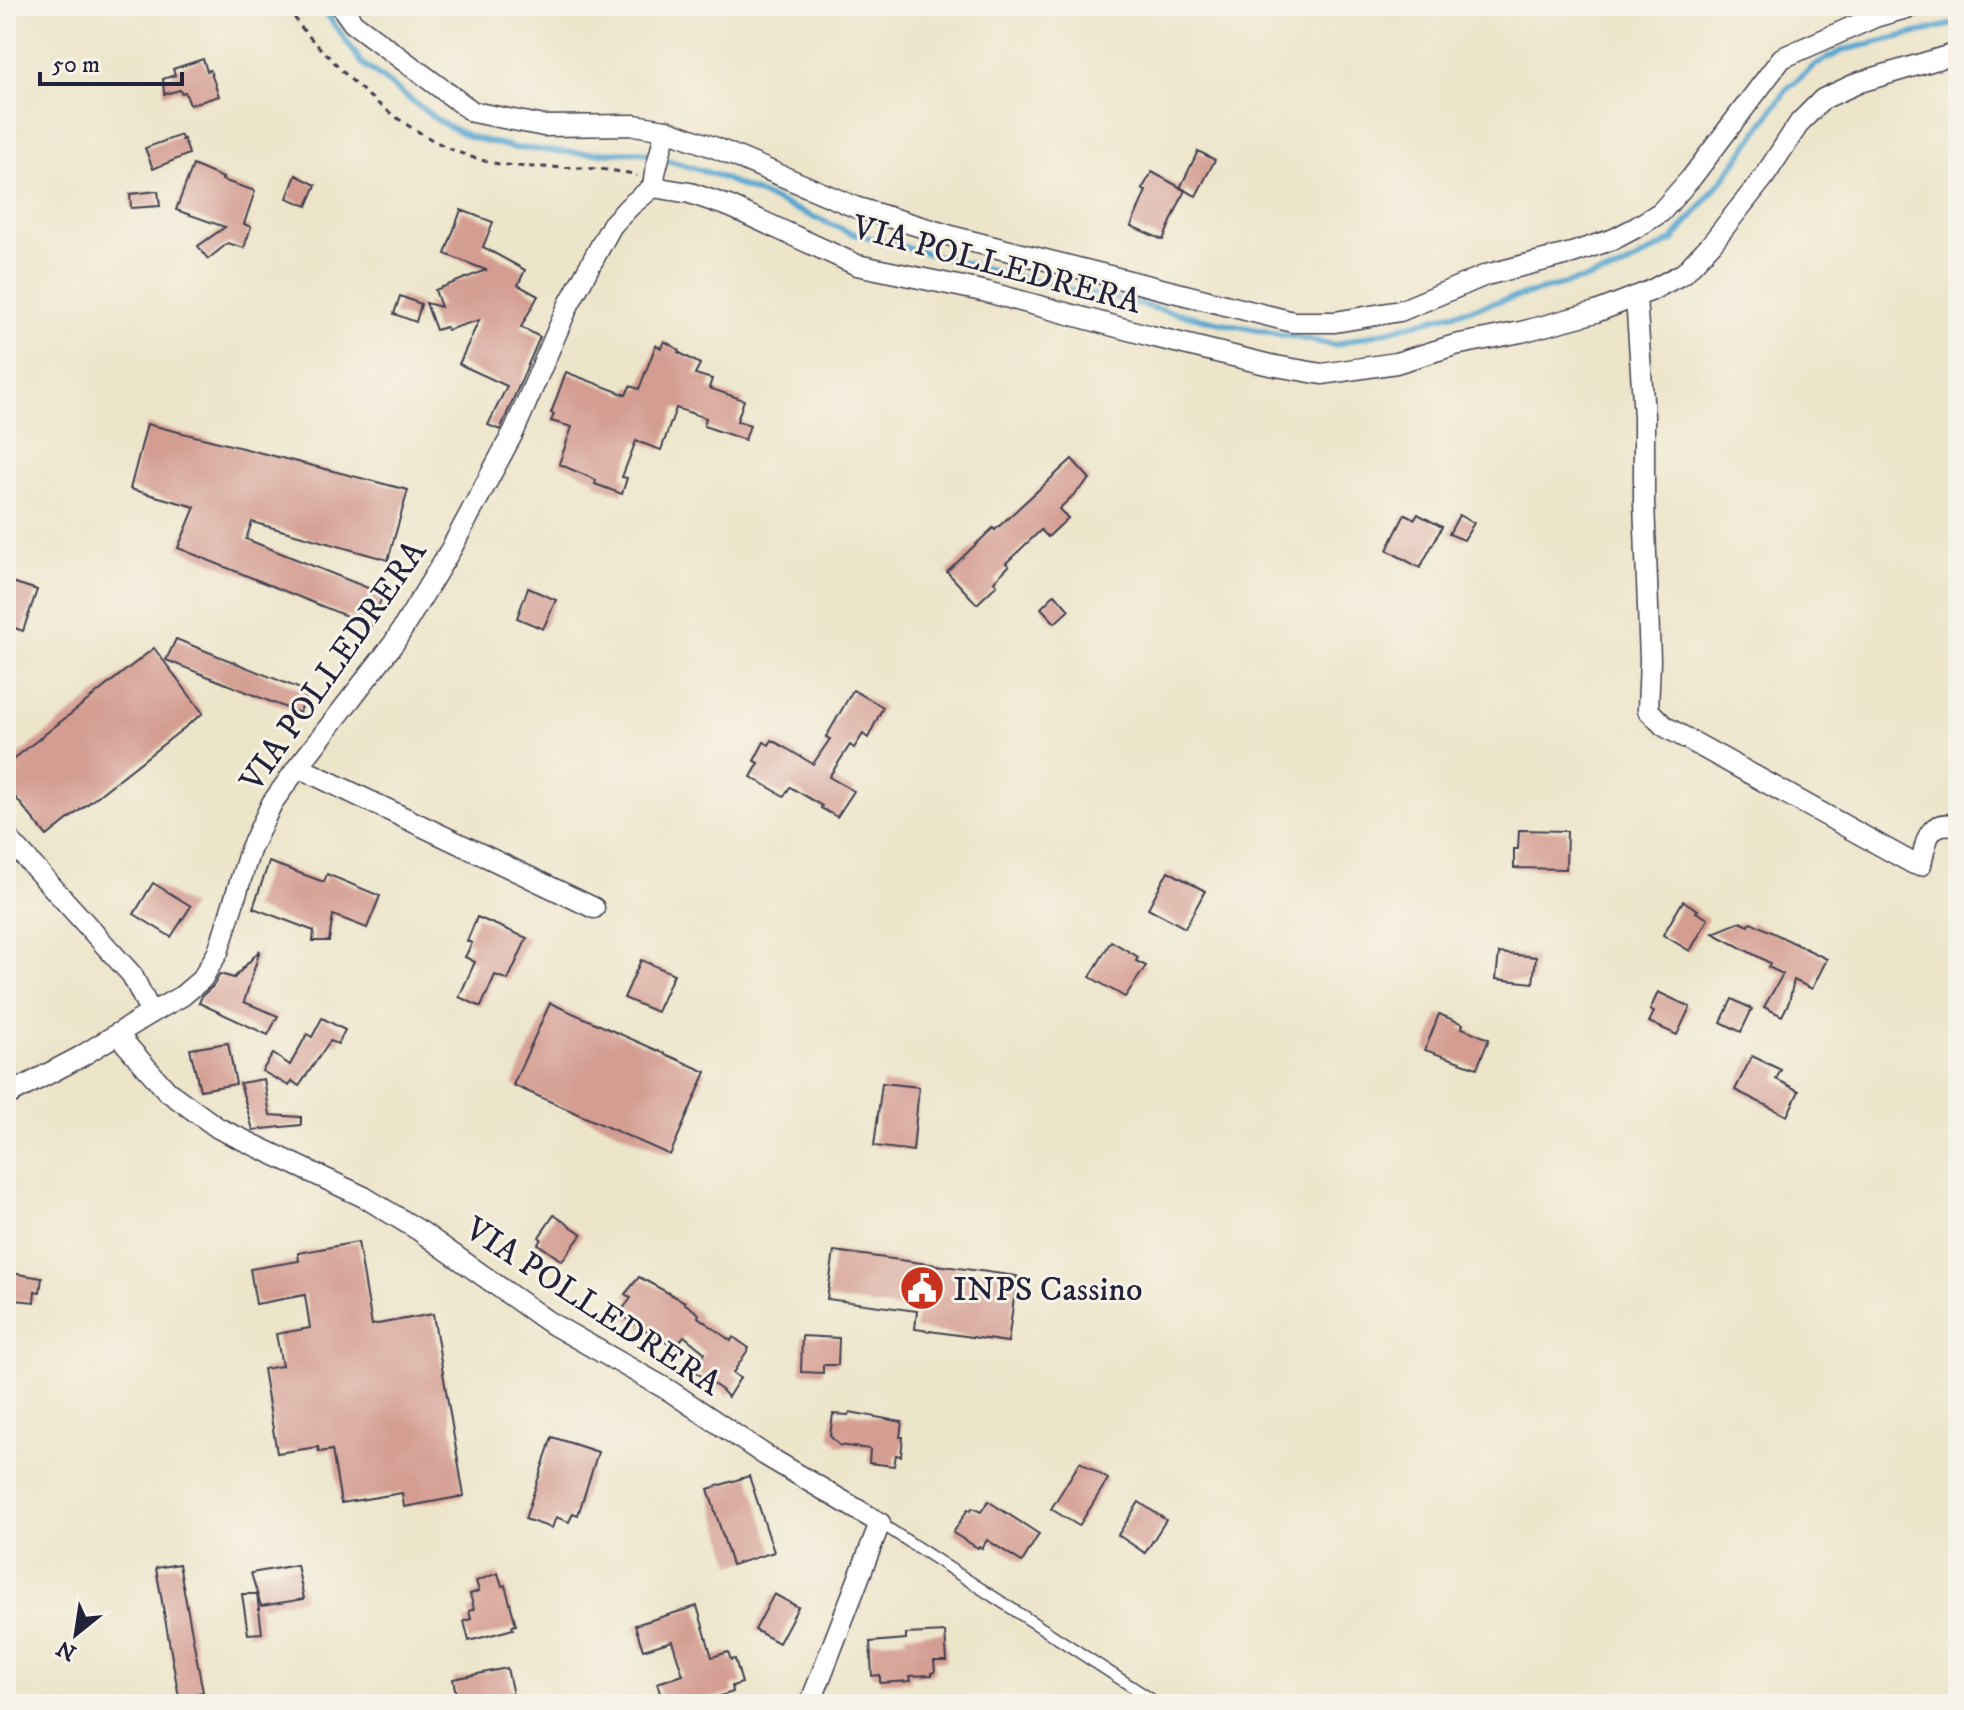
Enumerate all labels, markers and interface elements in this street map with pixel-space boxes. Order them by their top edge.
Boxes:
scale bar [40,36,182,86]
text: 50 m [52,50,100,80]
street label: VIA POLLEDRERA [847,206,1146,324]
street label: VIA POLLEDRERA [231,532,436,801]
street label: VIA POLLEDRERA [456,1208,729,1405]
public building icon: INPS Cassino [898,1264,946,1312]
place label: INPS Cassino [953,1269,1143,1311]
north arrow [36,1594,116,1674]
text: N [52,1634,81,1666]

